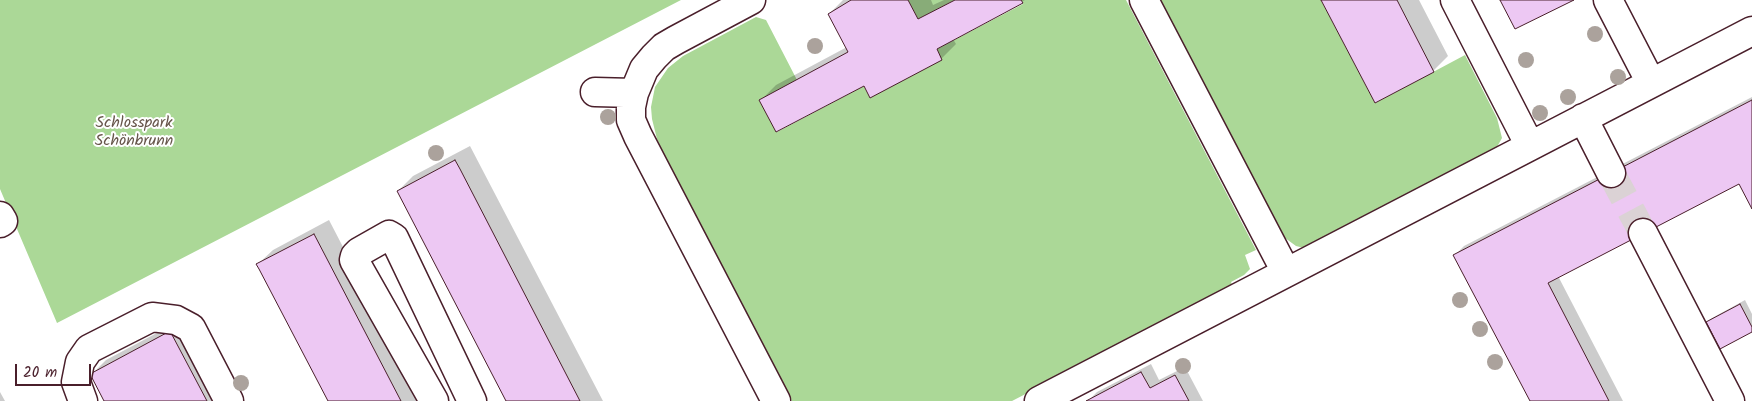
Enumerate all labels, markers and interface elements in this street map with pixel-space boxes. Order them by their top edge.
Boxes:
park label: Schlosspark Schönbrunn [95,114,173,152]
scale bar [18,354,94,386]
text: 20 m [23,361,57,385]

